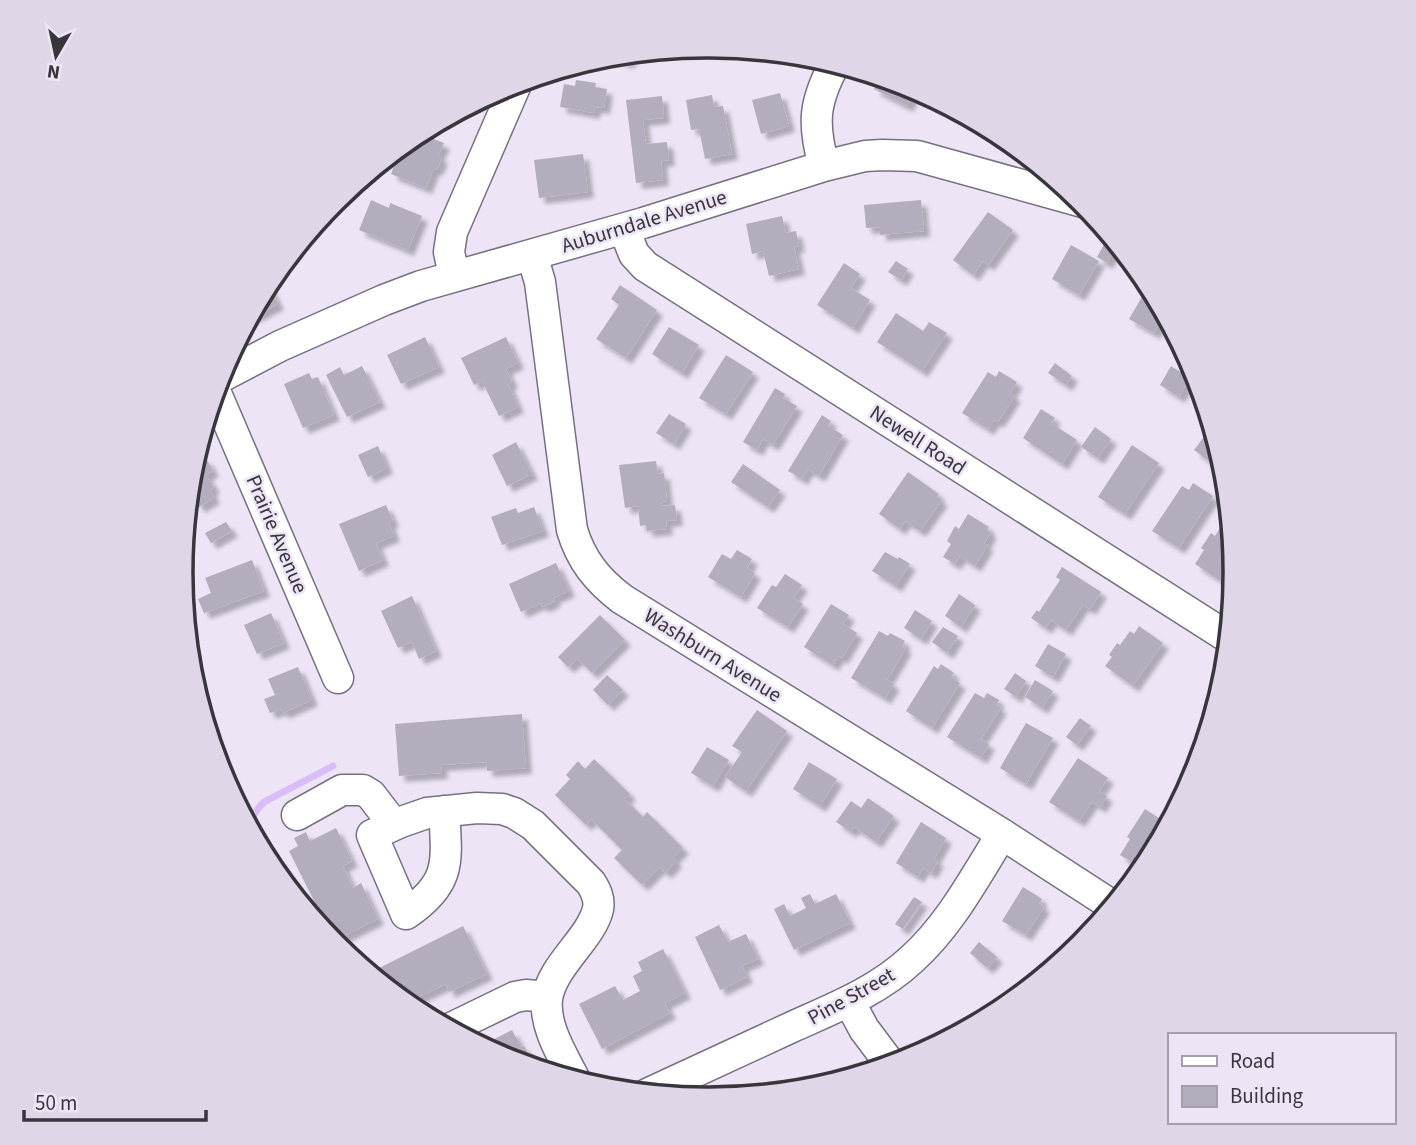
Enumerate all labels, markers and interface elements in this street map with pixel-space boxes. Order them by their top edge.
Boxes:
north arrow [21,21,91,91]
text: N [45,57,62,86]
street label: Auburndale Avenue [558,182,730,260]
street label: Newell Road [864,398,972,482]
street label: Prairie Avenue [239,470,315,598]
street label: Washburn Avenue [638,600,788,710]
street label: Pine Street [802,960,900,1032]
legend [1168,1033,1395,1124]
text: Road [1230,1046,1275,1076]
scale bar [24,1078,206,1122]
text: Building [1230,1081,1304,1111]
text: 50 m [35,1088,77,1118]

